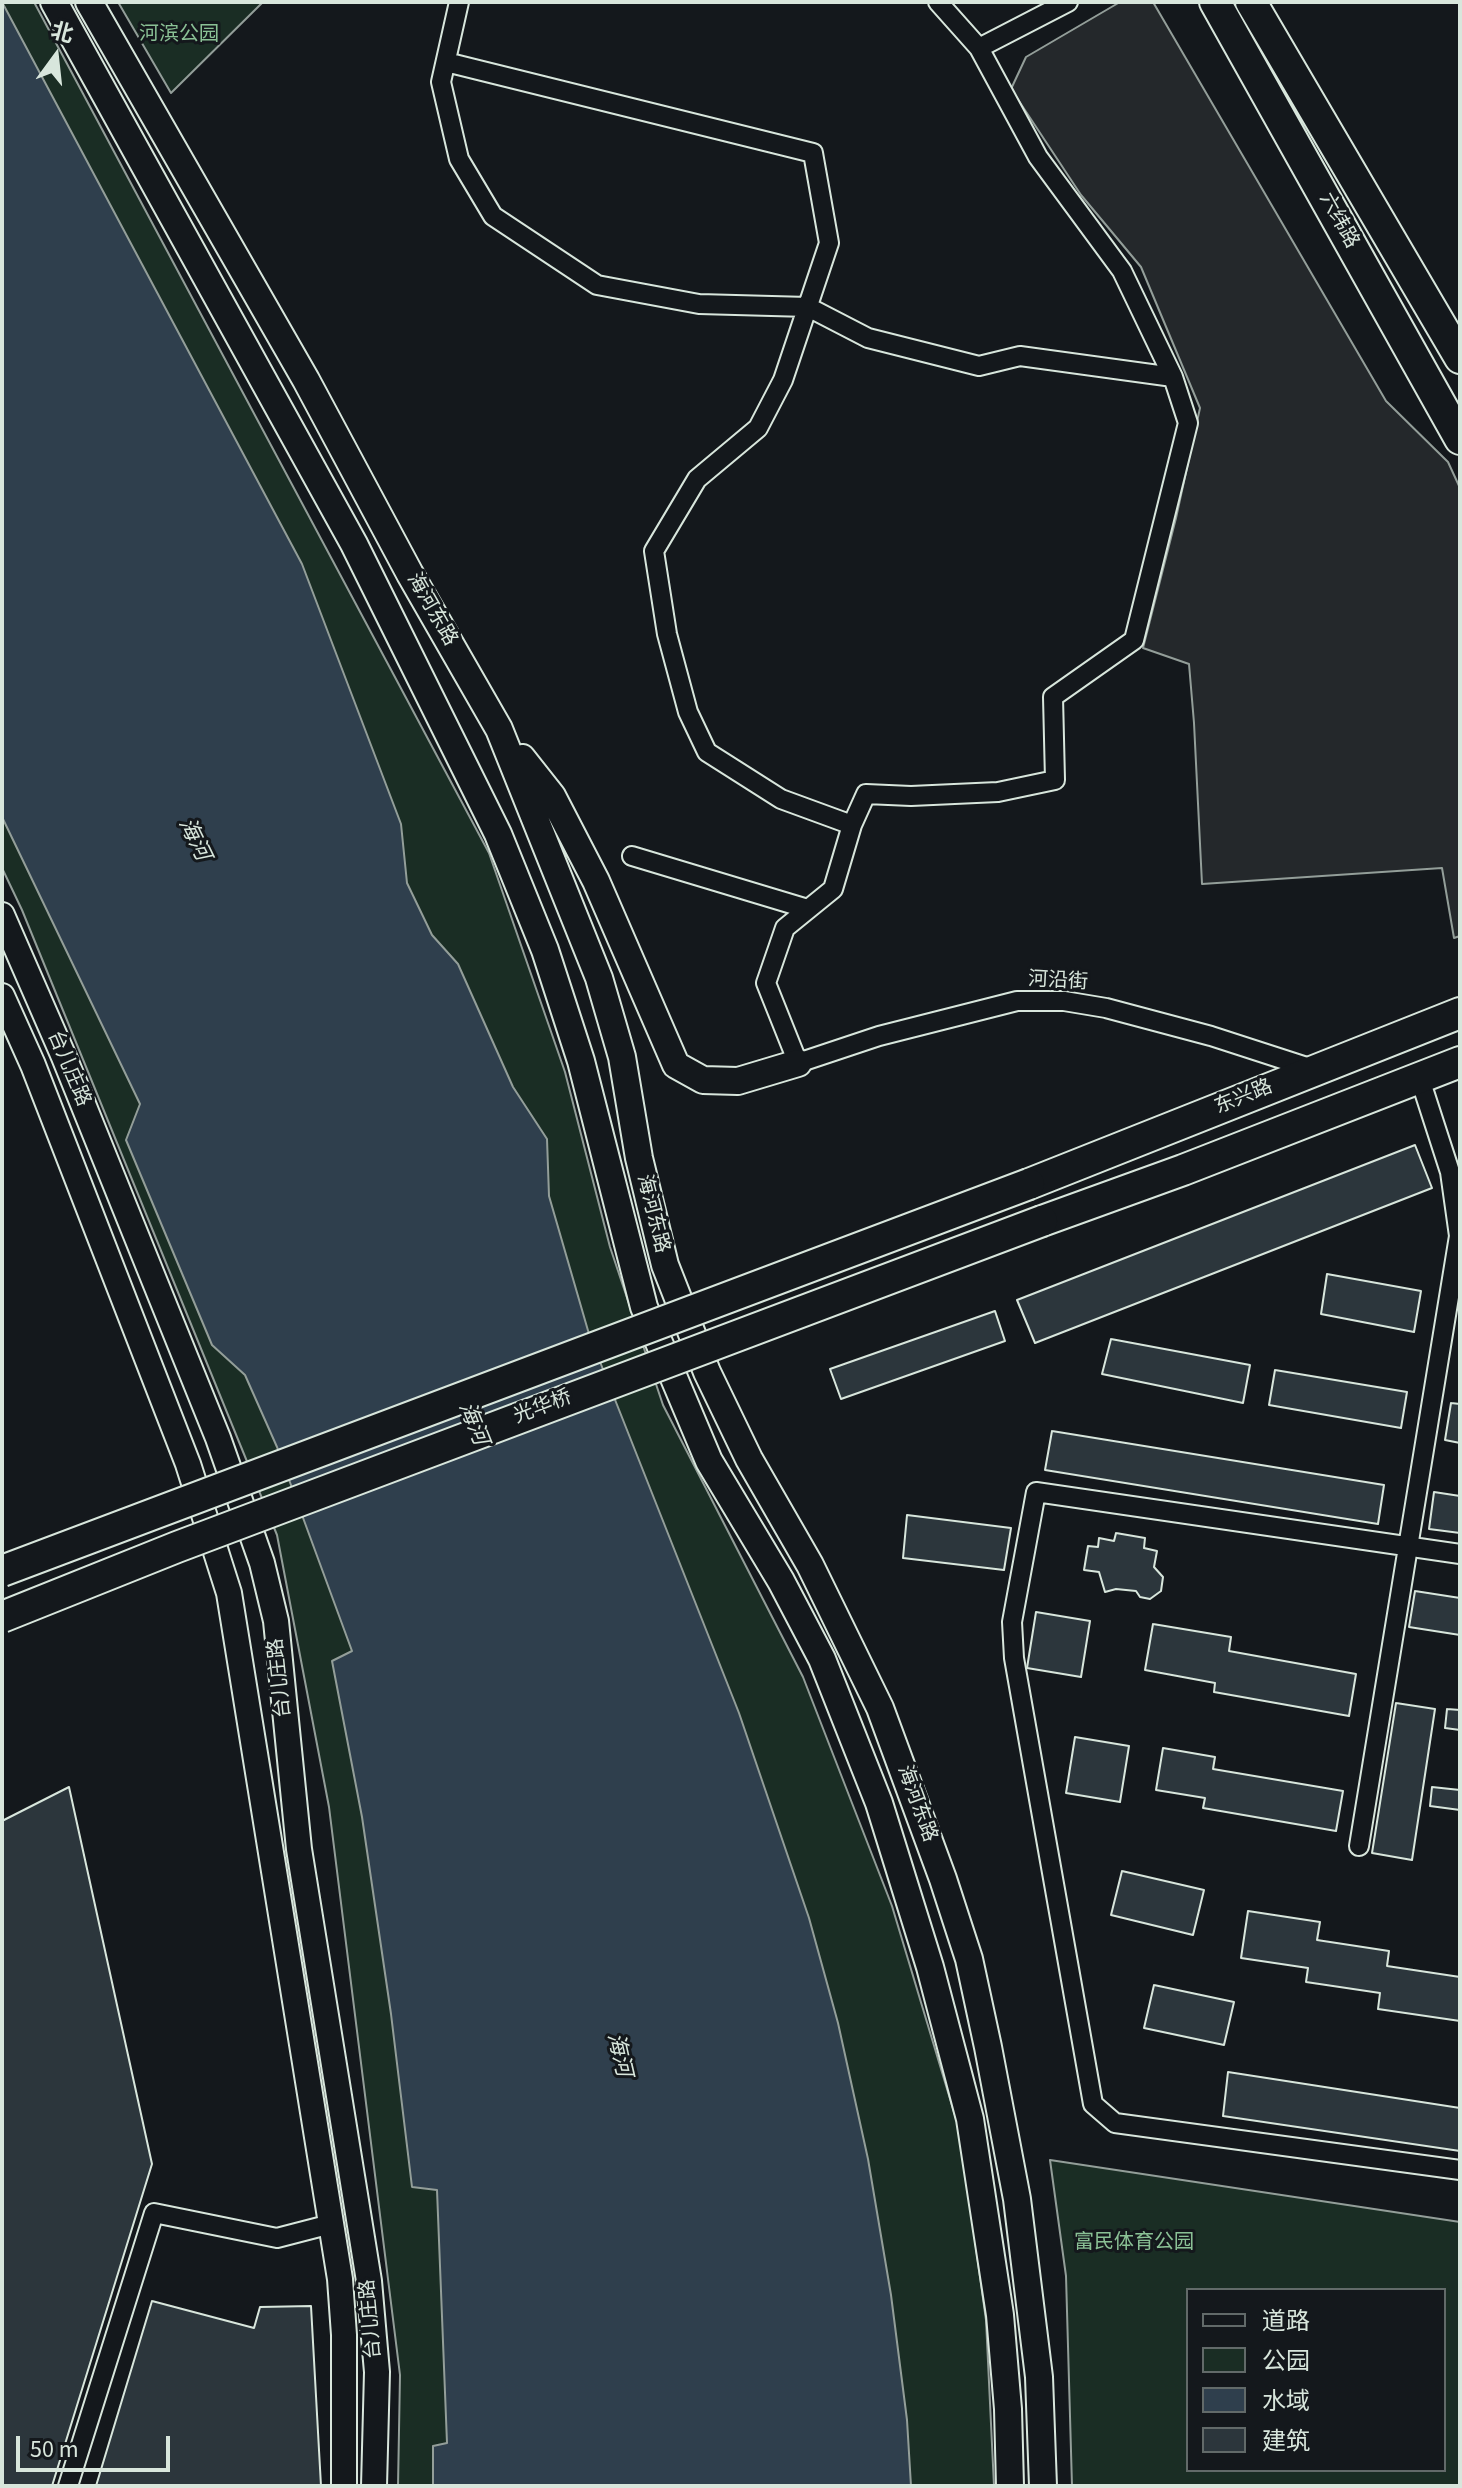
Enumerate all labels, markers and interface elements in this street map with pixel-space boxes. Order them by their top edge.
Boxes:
text: 北 [47,15,77,51]
north arrow [16,16,96,96]
park label: 河滨公园 [139,24,219,48]
street label: 六纬路 [1313,189,1363,253]
street label: 海河东路 [401,569,461,651]
water label: 海河 [171,814,215,866]
street label: 河沿街 [1027,968,1089,996]
street label: 台儿庄路 [41,1027,95,1111]
street label: 东兴路 [1212,1076,1276,1120]
street label: 海河东路 [631,1172,673,1256]
street label: 光华桥 [511,1386,575,1430]
water label: 海河 [452,1399,492,1449]
street label: 台儿庄路 [265,1637,297,1719]
street label: 海河东路 [891,1762,941,1846]
water label: 海河 [600,2031,636,2079]
park label: 富民体育公园 [1074,2232,1194,2256]
street label: 台儿庄路 [357,2278,387,2360]
legend [1186,2288,1446,2472]
text: 道路 [1262,2304,1310,2339]
text: 公园 [1262,2344,1310,2379]
text: 水域 [1262,2384,1310,2419]
scale bar [20,2420,174,2470]
text: 建筑 [1262,2424,1310,2459]
text: 50 m [30,2432,79,2467]

